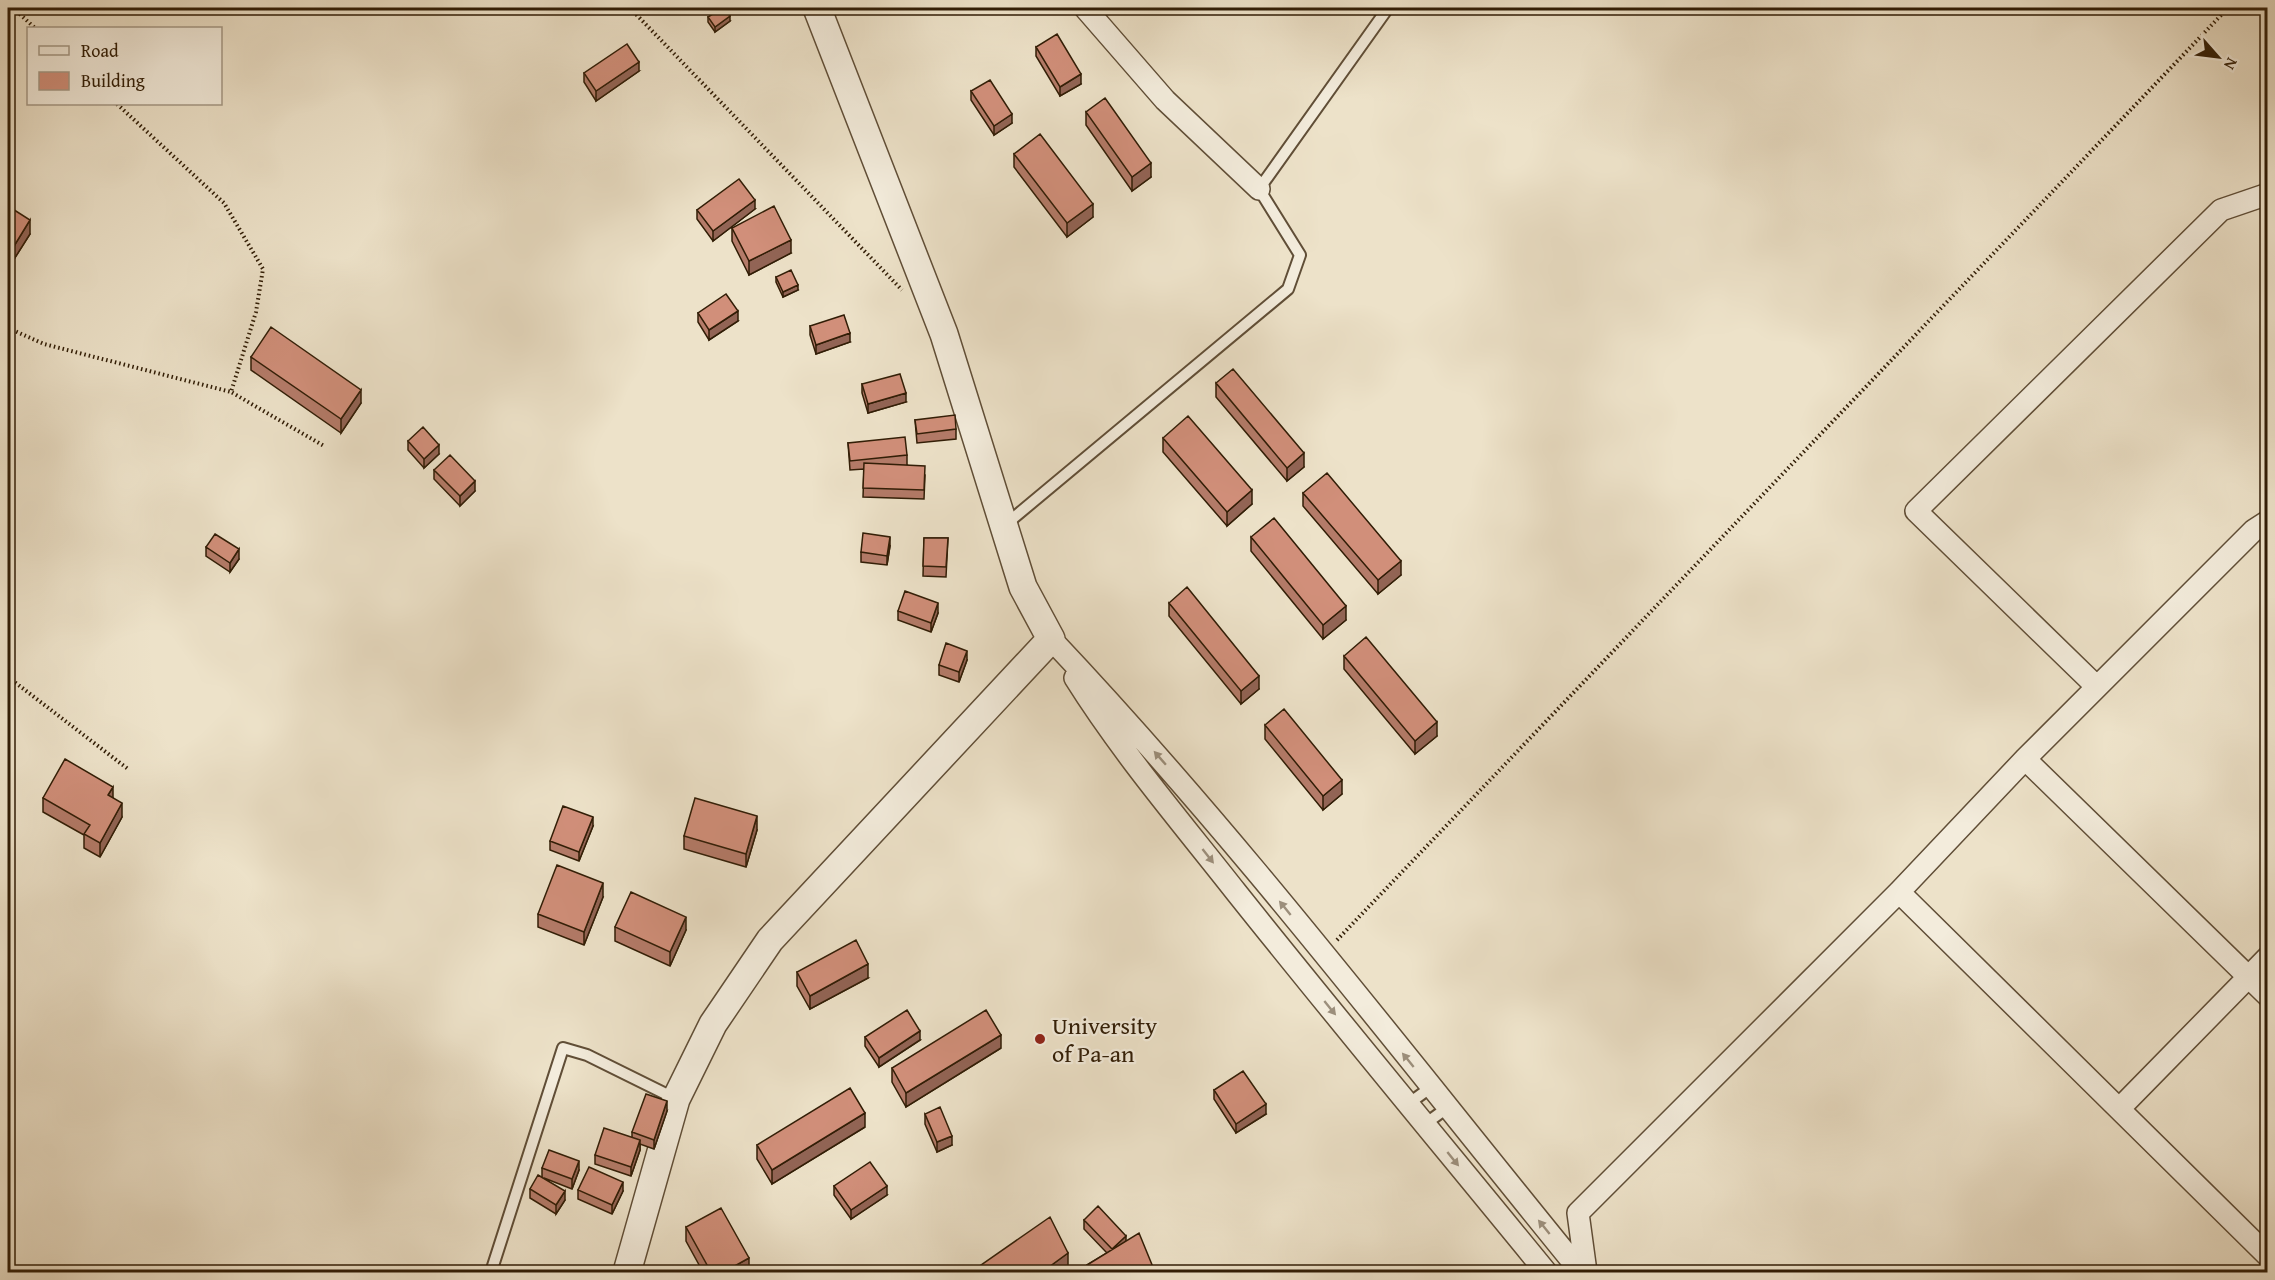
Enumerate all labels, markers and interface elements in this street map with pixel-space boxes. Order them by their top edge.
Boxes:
legend [27,27,222,105]
north arrow [2188,27,2248,87]
text: Road [81,37,119,64]
text: N [2218,54,2244,75]
text: Building [81,67,145,94]
one-way arrow [1154,751,1167,766]
one-way arrow [1202,848,1215,864]
one-way arrow [1279,900,1292,916]
one-way arrow [1323,1000,1336,1015]
place label: University of Pa-an [1052,1008,1157,1071]
marker: University of Pa-an [1033,1032,1047,1046]
one-way arrow [1402,1052,1414,1067]
one-way arrow [1447,1151,1460,1167]
one-way arrow [1537,1219,1550,1235]

